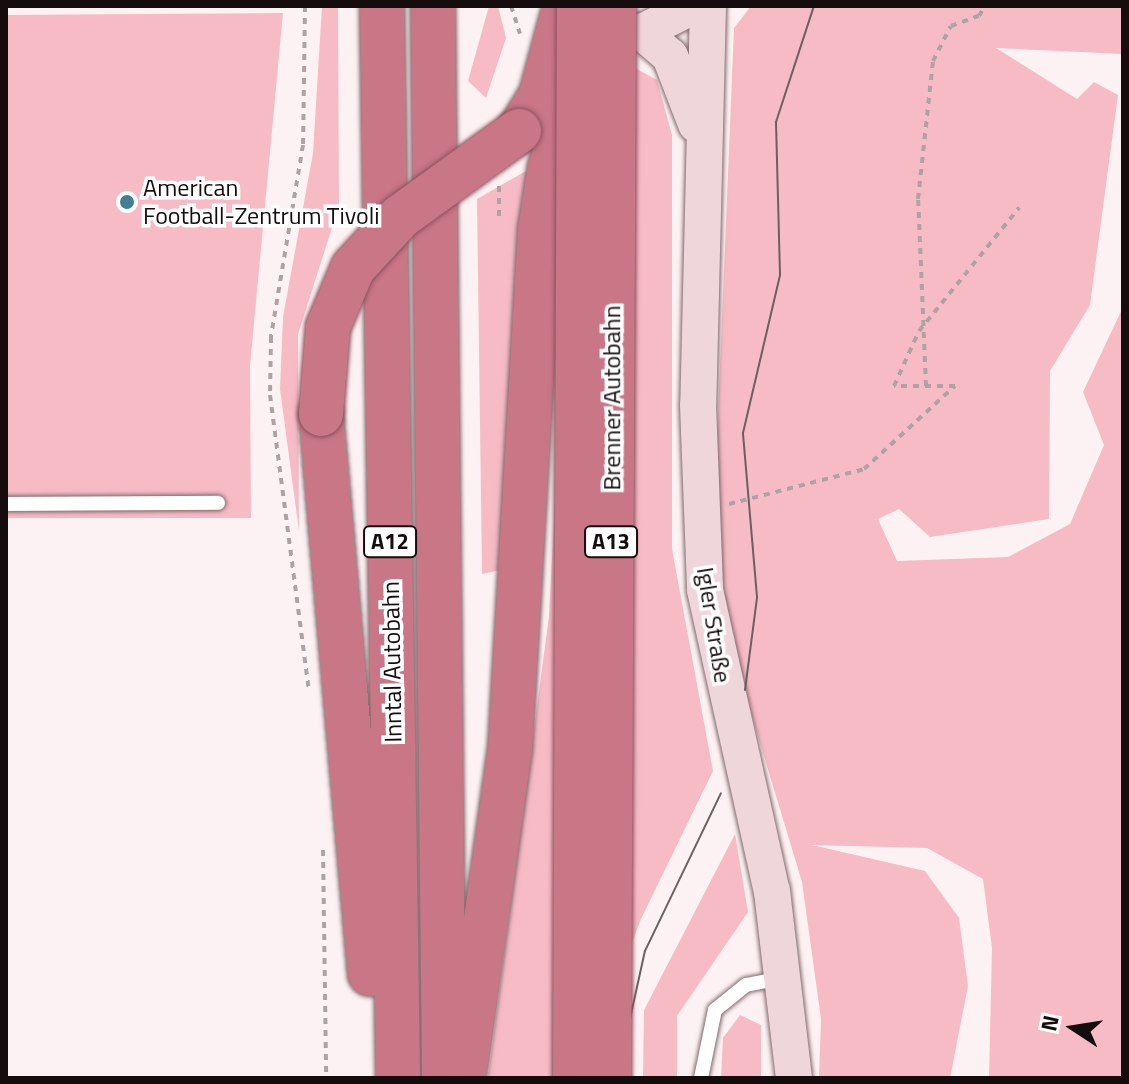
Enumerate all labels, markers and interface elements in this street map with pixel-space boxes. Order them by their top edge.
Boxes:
place label: American Football-Zentrum Tivoli [143,174,379,230]
marker: American Football-Zentrum Tivoli [118,193,136,211]
street label: Brenner Autobahn [598,305,626,491]
road number: A12 [362,524,418,560]
road number: A13 [583,524,639,560]
street label: Igler Straße [691,565,737,685]
street label: Inntal Autobahn [376,581,408,743]
north arrow [1033,988,1113,1068]
text: N [1031,1012,1068,1034]

